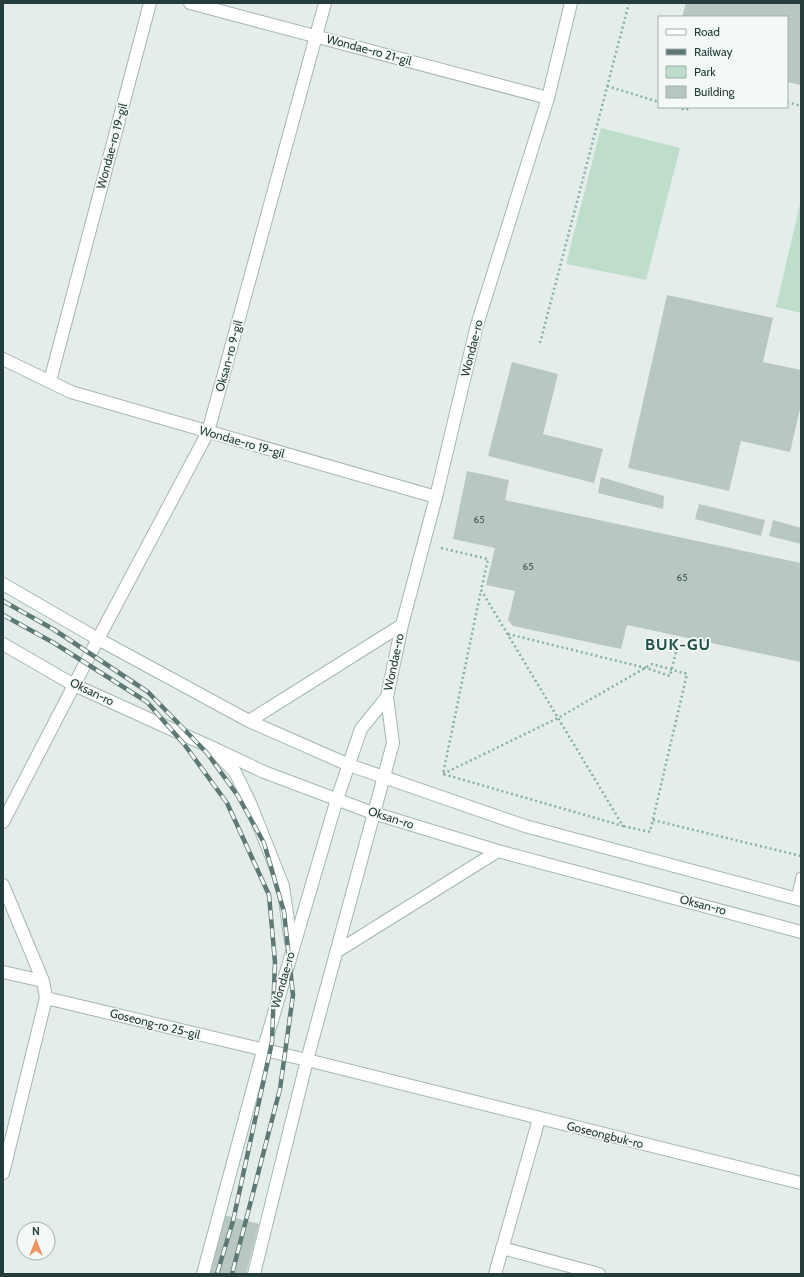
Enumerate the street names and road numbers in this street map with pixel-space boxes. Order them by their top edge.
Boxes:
street label: Wondae-ro 21-gil [325,31,414,68]
street label: Wondae-ro 19-gil [93,101,130,190]
street label: Oksan-ro 9-gil [212,318,245,393]
street label: Wondae-ro [457,318,486,378]
street label: Wondae-ro 19-gil [198,422,287,461]
street label: Wondae-ro [380,632,407,692]
street label: Oksan-ro [68,674,117,709]
street label: Oksan-ro [366,803,416,832]
street label: Oksan-ro [678,891,728,918]
street label: Wondae-ro [267,950,298,1010]
street label: Goseong-ro 25-gil [108,1005,202,1042]
street label: Goseongbuk-ro [565,1118,645,1151]

